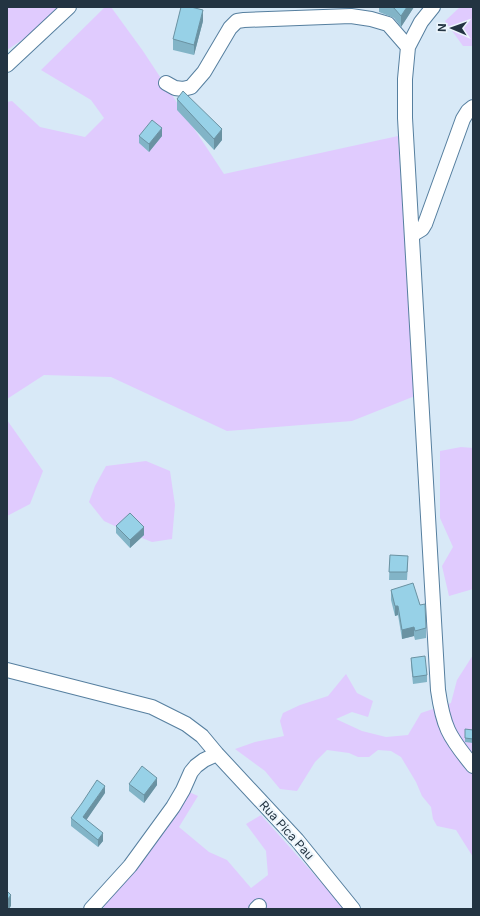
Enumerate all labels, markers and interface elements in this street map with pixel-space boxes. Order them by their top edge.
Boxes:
north arrow [432,8,472,48]
text: N [435,23,449,32]
street label: Rua Pica Pau [257,797,317,863]

